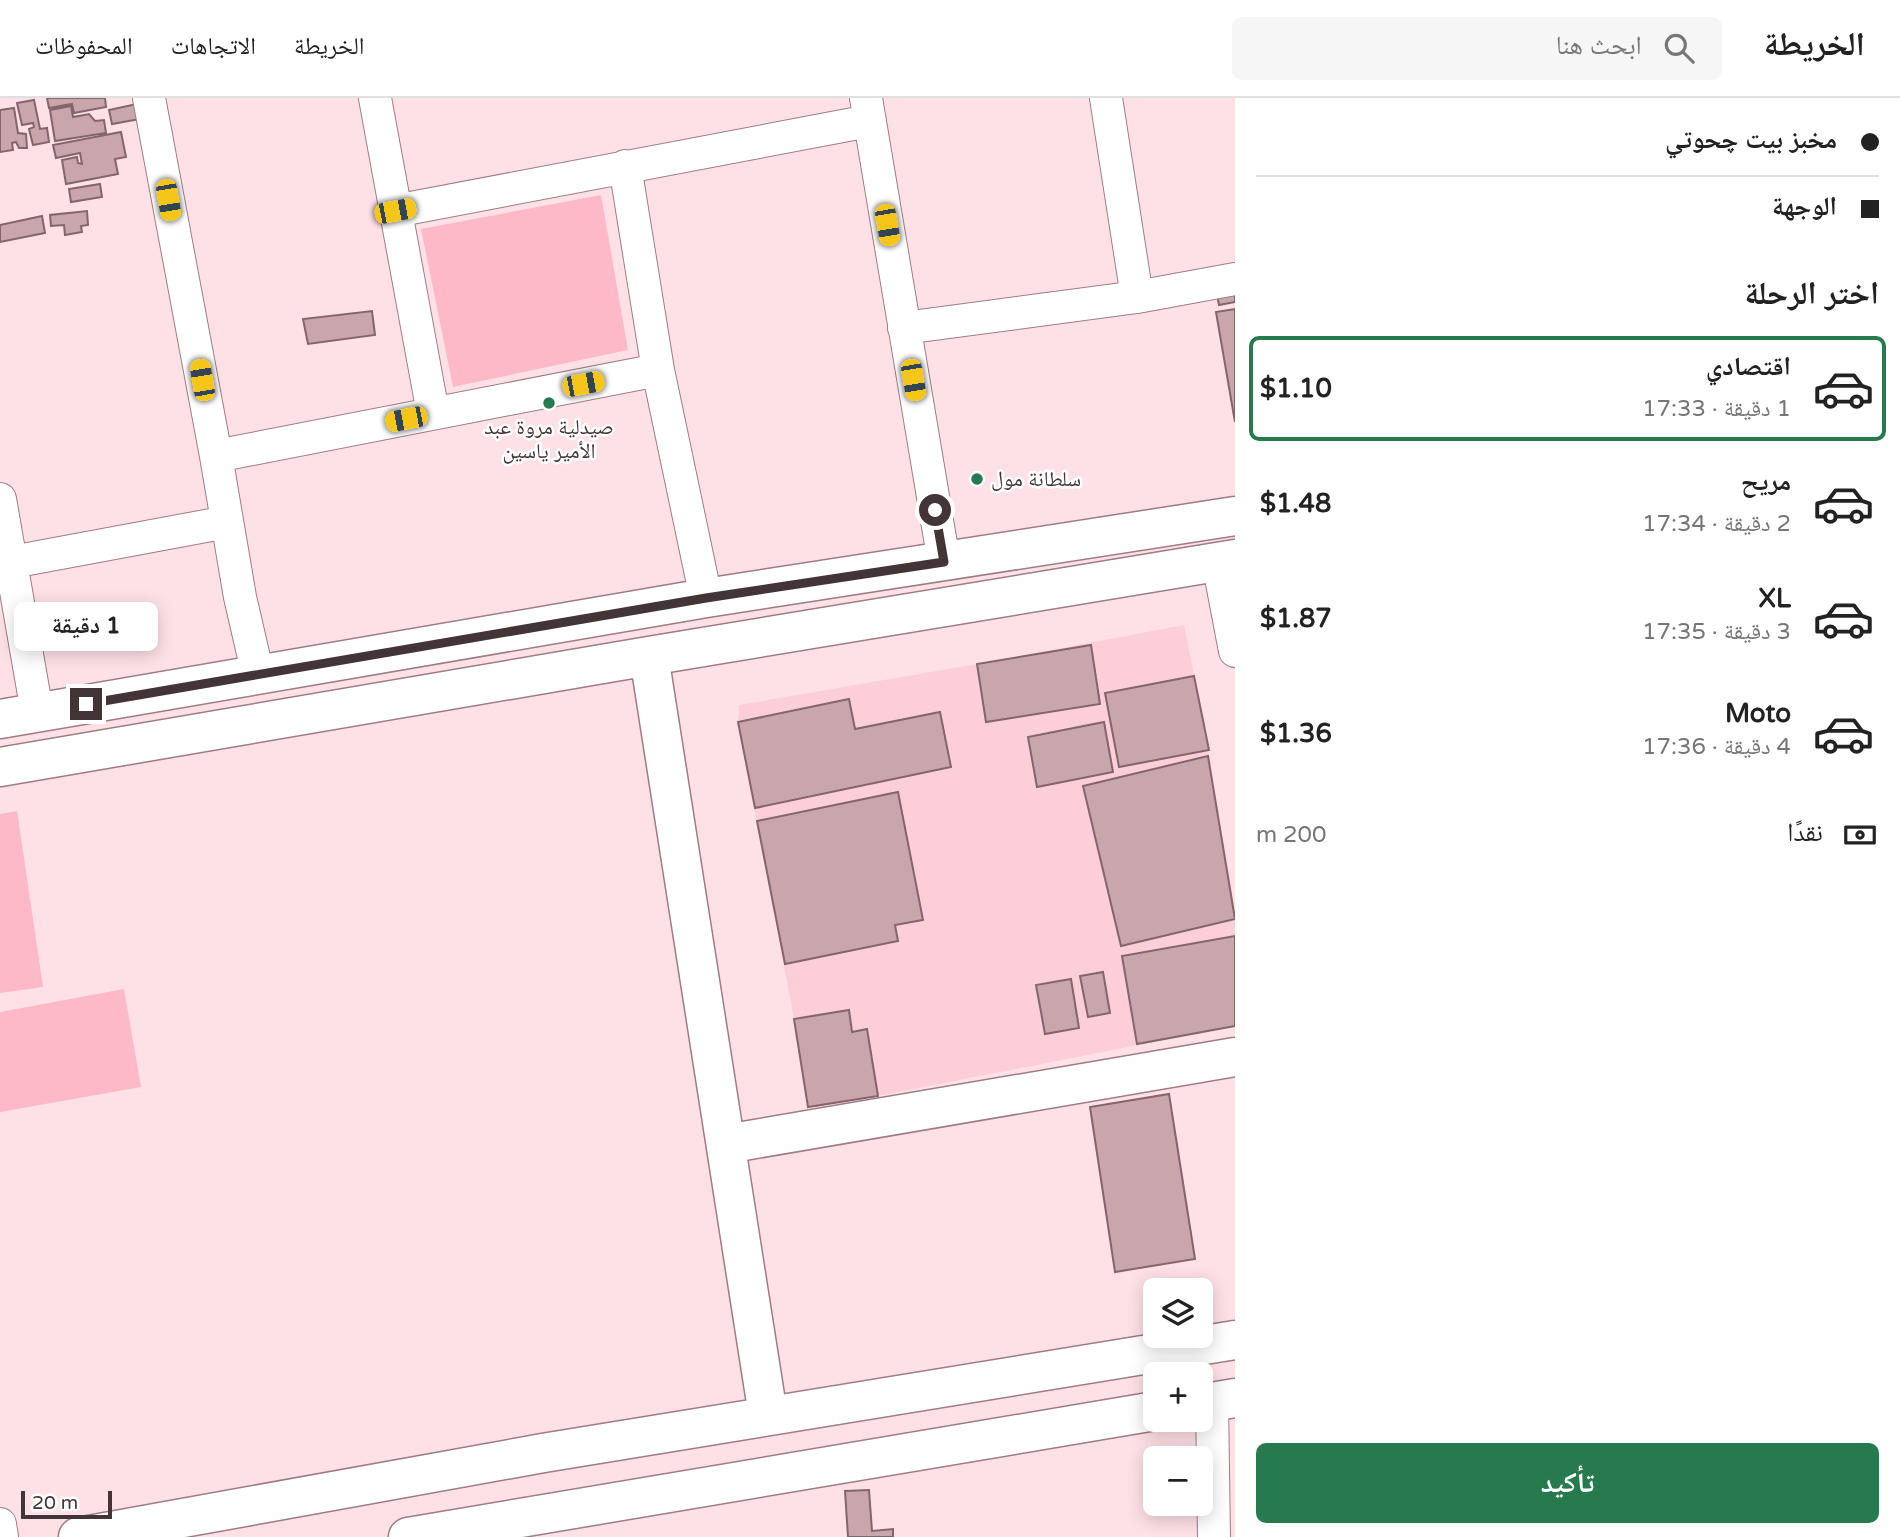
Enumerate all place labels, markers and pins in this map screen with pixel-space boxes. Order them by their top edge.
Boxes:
marker: صيدلية مروة عبد الأمير ياسين [541,395,557,411]
place label: صيدلية مروة عبد الأمير ياسين [484,415,614,464]
place label: سلطانة مول [991,467,1081,492]
marker: سلطانة مول [969,471,985,487]

